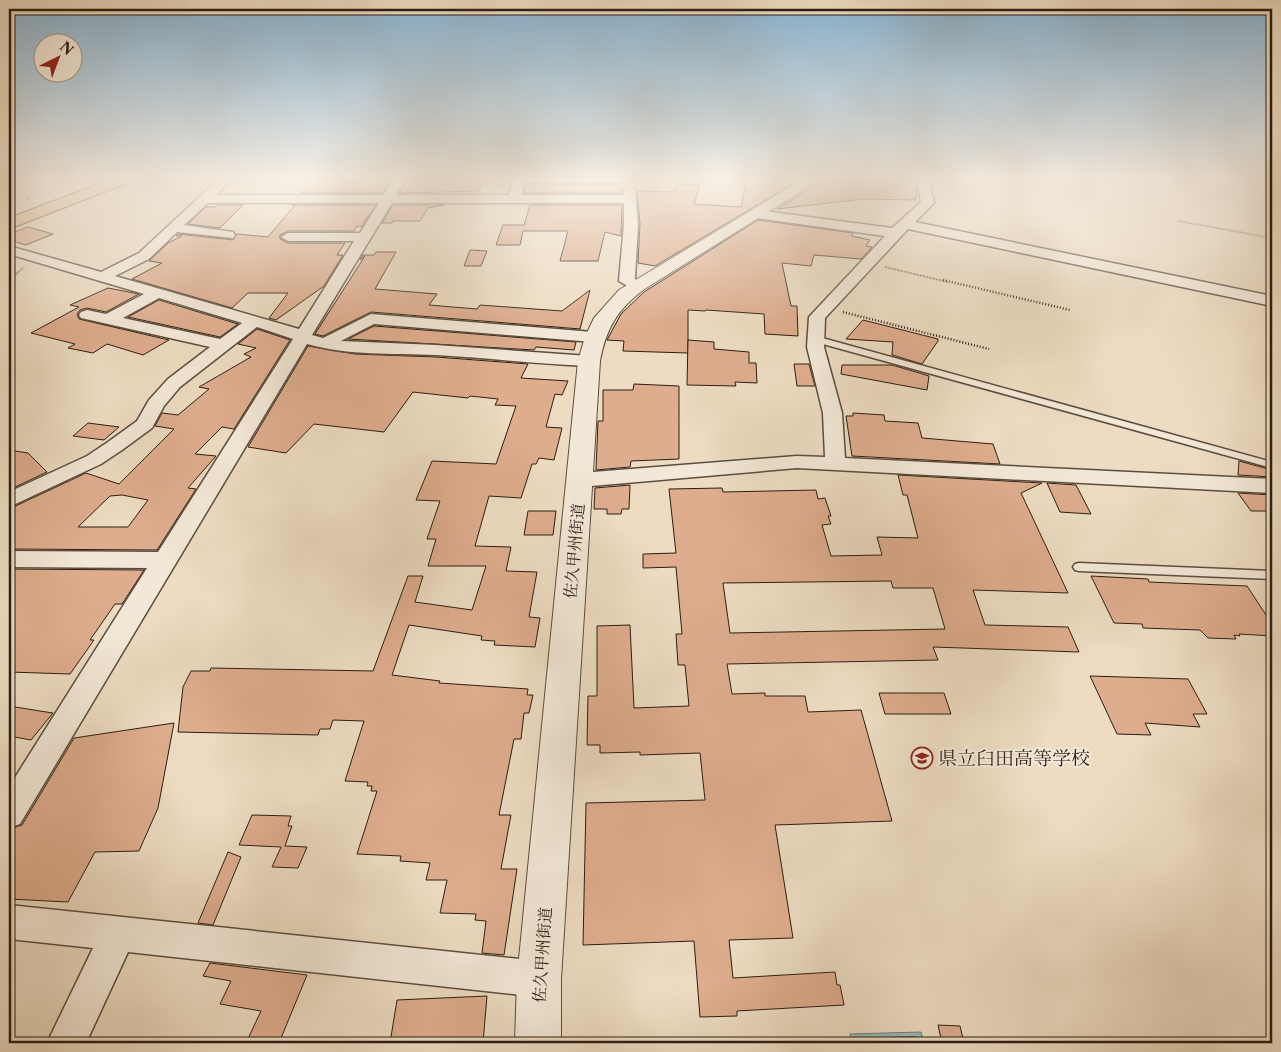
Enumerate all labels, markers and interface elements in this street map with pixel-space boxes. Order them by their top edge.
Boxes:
north arrow [32,32,82,82]
text: N [56,38,77,59]
street label: 佐久甲州街道 [560,502,588,600]
school or university icon: 県立臼田高等学校 [910,746,934,770]
place label: 県立臼田高等学校 [938,747,1090,770]
street label: 佐久甲州街道 [529,906,555,1004]

